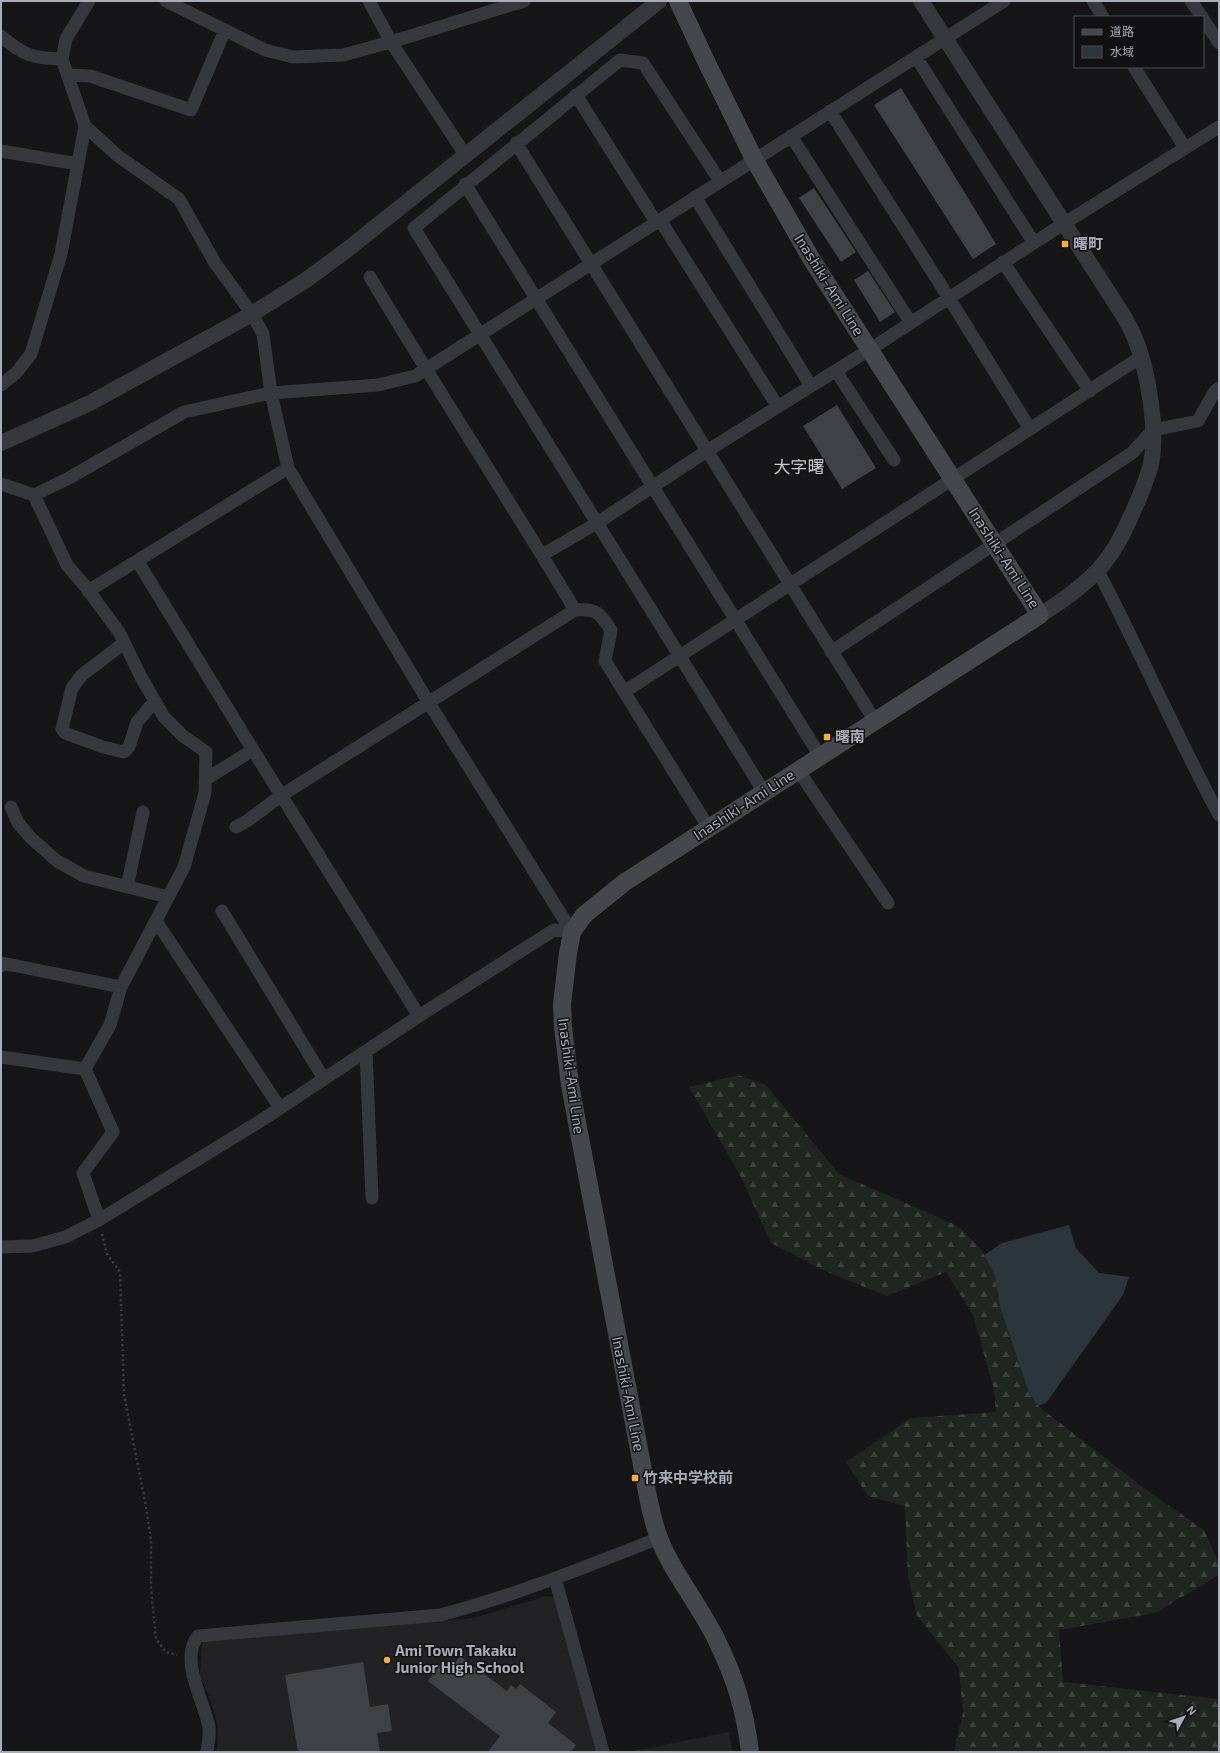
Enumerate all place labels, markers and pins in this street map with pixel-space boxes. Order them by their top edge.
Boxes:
place label: 曙町 [1073,234,1103,252]
marker: 曙町 [1060,239,1070,249]
place label: 曙南 [835,727,865,745]
marker: 曙南 [822,732,832,742]
place label: 竹来中学校前 [643,1468,733,1486]
marker: 竹来中学校前 [630,1473,640,1483]
place label: Ami Town Takaku Junior High School [395,1641,524,1676]
marker: Ami Town Takaku Junior High School [382,1655,392,1665]

